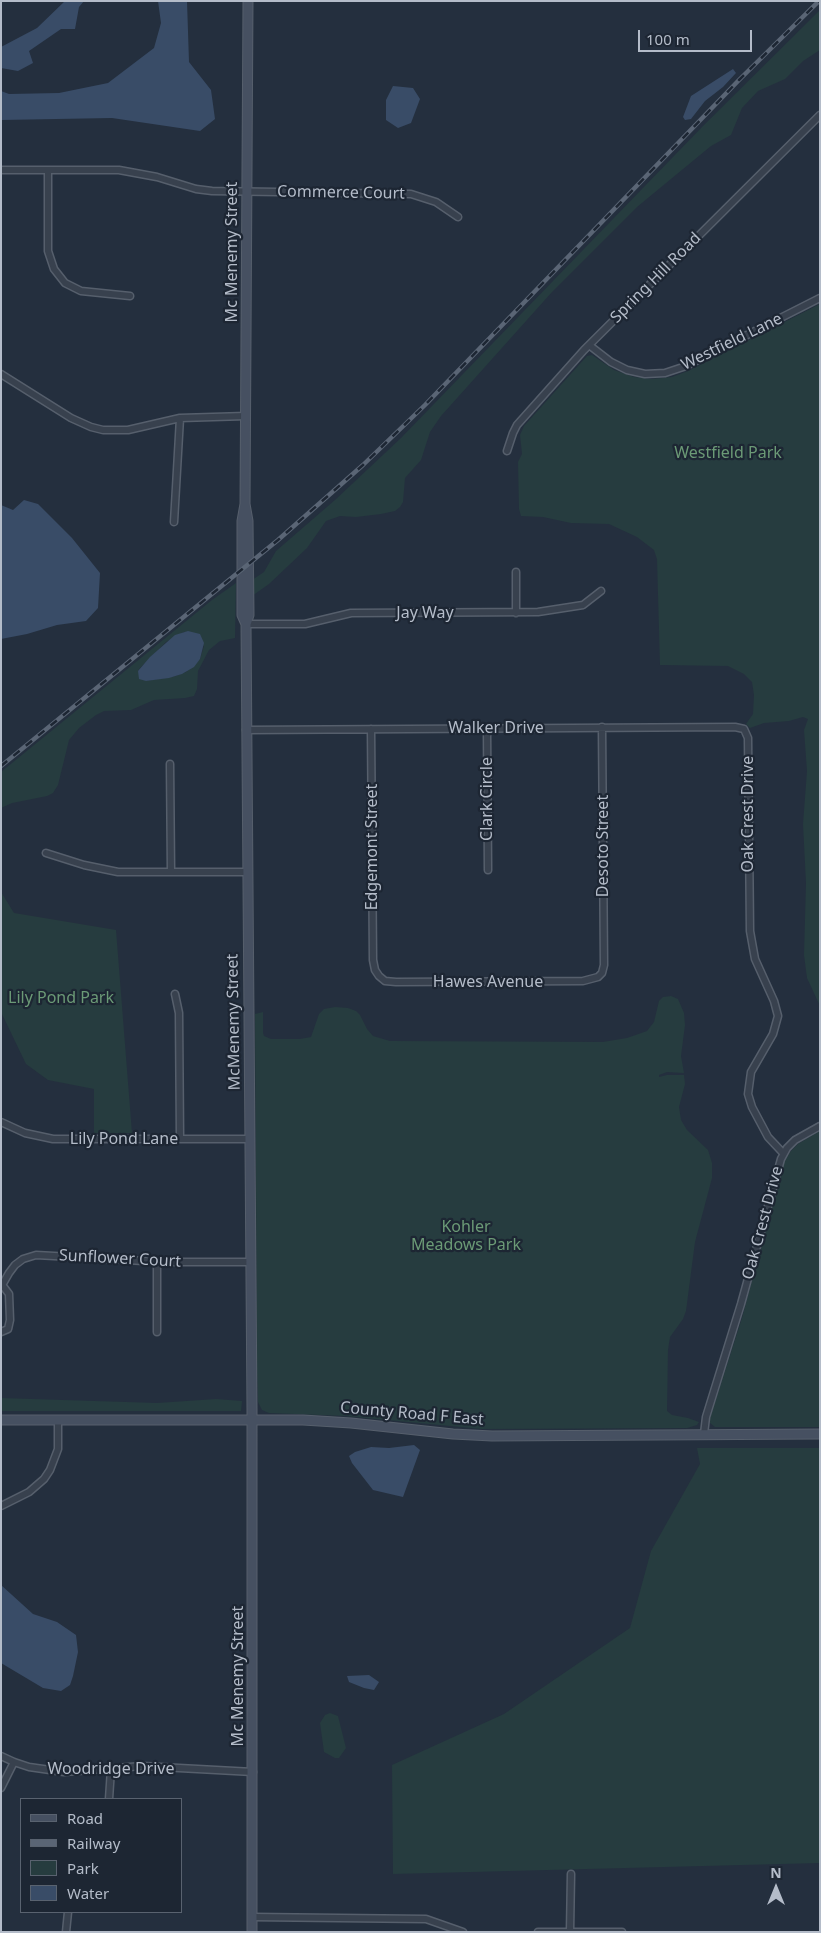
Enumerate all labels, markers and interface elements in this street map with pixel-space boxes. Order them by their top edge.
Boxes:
scale bar [641,20,755,52]
text: 100 m [646,29,690,49]
street label: Mc Menemy Street [222,182,242,322]
street label: Commerce Court [277,182,405,204]
street label: Spring Hill Road [607,229,705,327]
street label: Westfield Lane [678,309,786,375]
park label: Westfield Park [674,443,782,463]
street label: Jay Way [396,603,454,623]
street label: Walker Drive [448,718,544,738]
street label: Oak Crest Drive [738,756,758,872]
street label: Clark Circle [477,757,497,841]
street label: Edgemont Street [362,784,382,910]
street label: Desoto Street [593,795,613,897]
street label: McMenemy Street [223,954,245,1090]
street label: Hawes Avenue [433,972,543,992]
park label: Lily Pond Park [8,988,114,1008]
street label: Lily Pond Lane [70,1129,178,1149]
street label: Oak Crest Drive [739,1164,787,1282]
park label: Kohler Meadows Park [411,1217,521,1255]
street label: Sunflower Court [59,1246,181,1272]
street label: County Road F East [339,1398,485,1430]
street label: Mc Menemy Street [228,1606,248,1746]
street label: Woodridge Drive [48,1759,174,1779]
legend [20,1798,182,1913]
text: Road [67,1808,103,1828]
text: Railway [67,1833,120,1853]
text: Park [67,1858,99,1878]
north arrow [751,1863,801,1913]
text: N [770,1863,782,1882]
text: Water [67,1883,109,1903]

